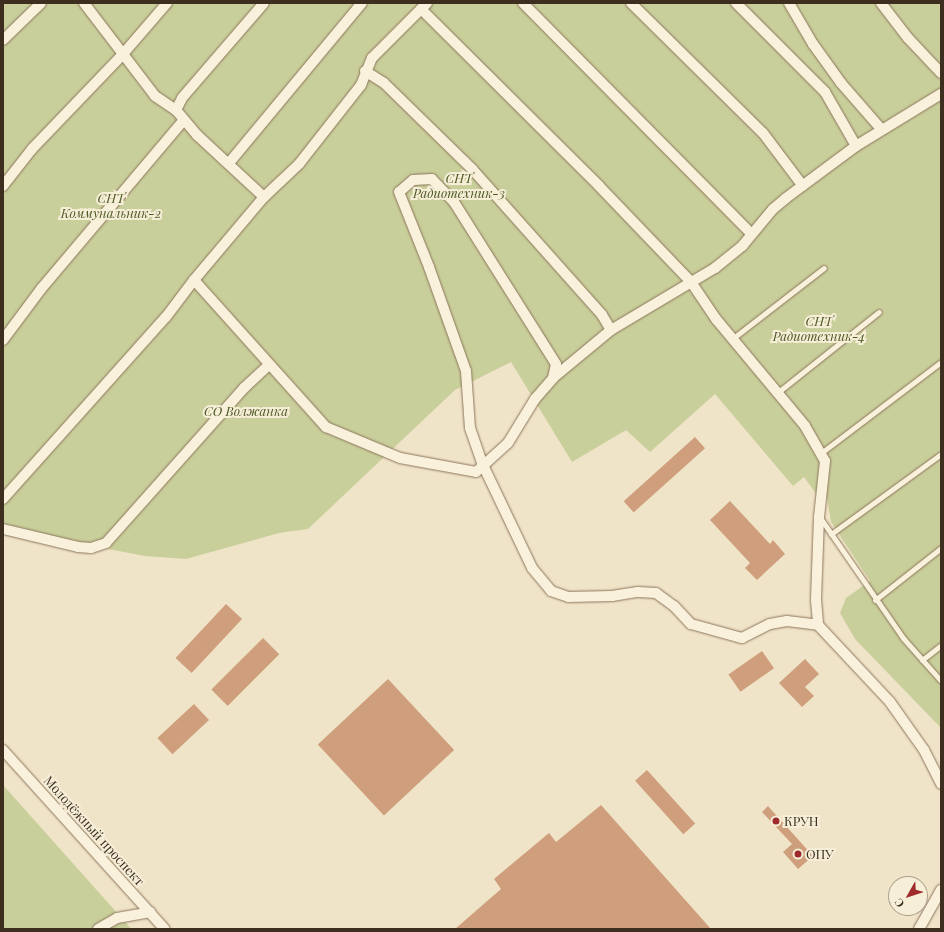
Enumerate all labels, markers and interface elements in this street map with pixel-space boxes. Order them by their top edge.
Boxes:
park label: СНТ Радиотехник-3 [413,171,505,202]
park label: СНТ Коммунальник-2 [61,191,161,222]
park label: СНТ Радиотехник-4 [773,314,865,345]
park label: СО Волжанка [204,403,288,419]
street label: Молодёжный проспект [41,773,147,889]
place label: КРУН [784,813,819,829]
marker: КРУН [771,816,781,826]
place label: ОПУ [806,846,834,862]
marker: ОПУ [793,849,803,859]
north arrow [888,876,928,916]
text: С [891,896,907,911]

